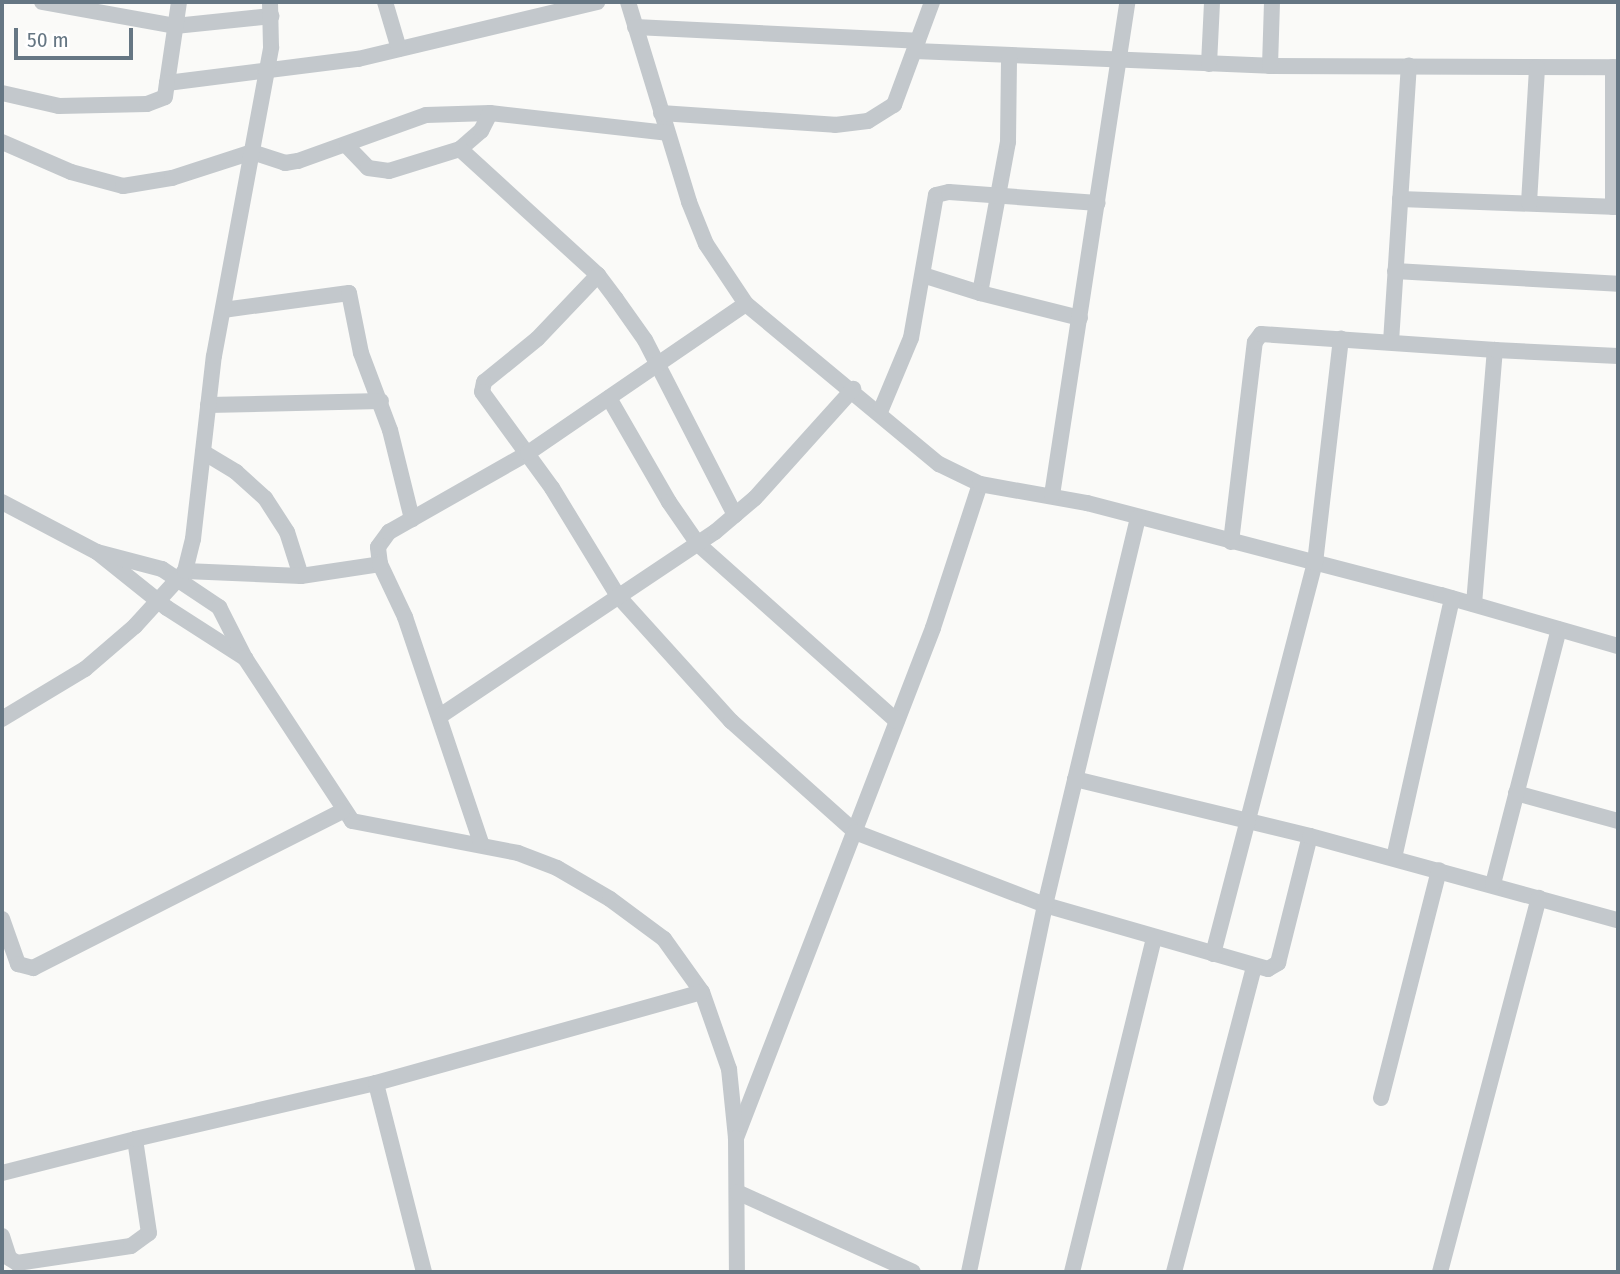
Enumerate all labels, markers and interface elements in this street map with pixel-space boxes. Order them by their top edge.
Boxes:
scale bar [18,14,136,58]
text: 50 m [27,27,69,53]

